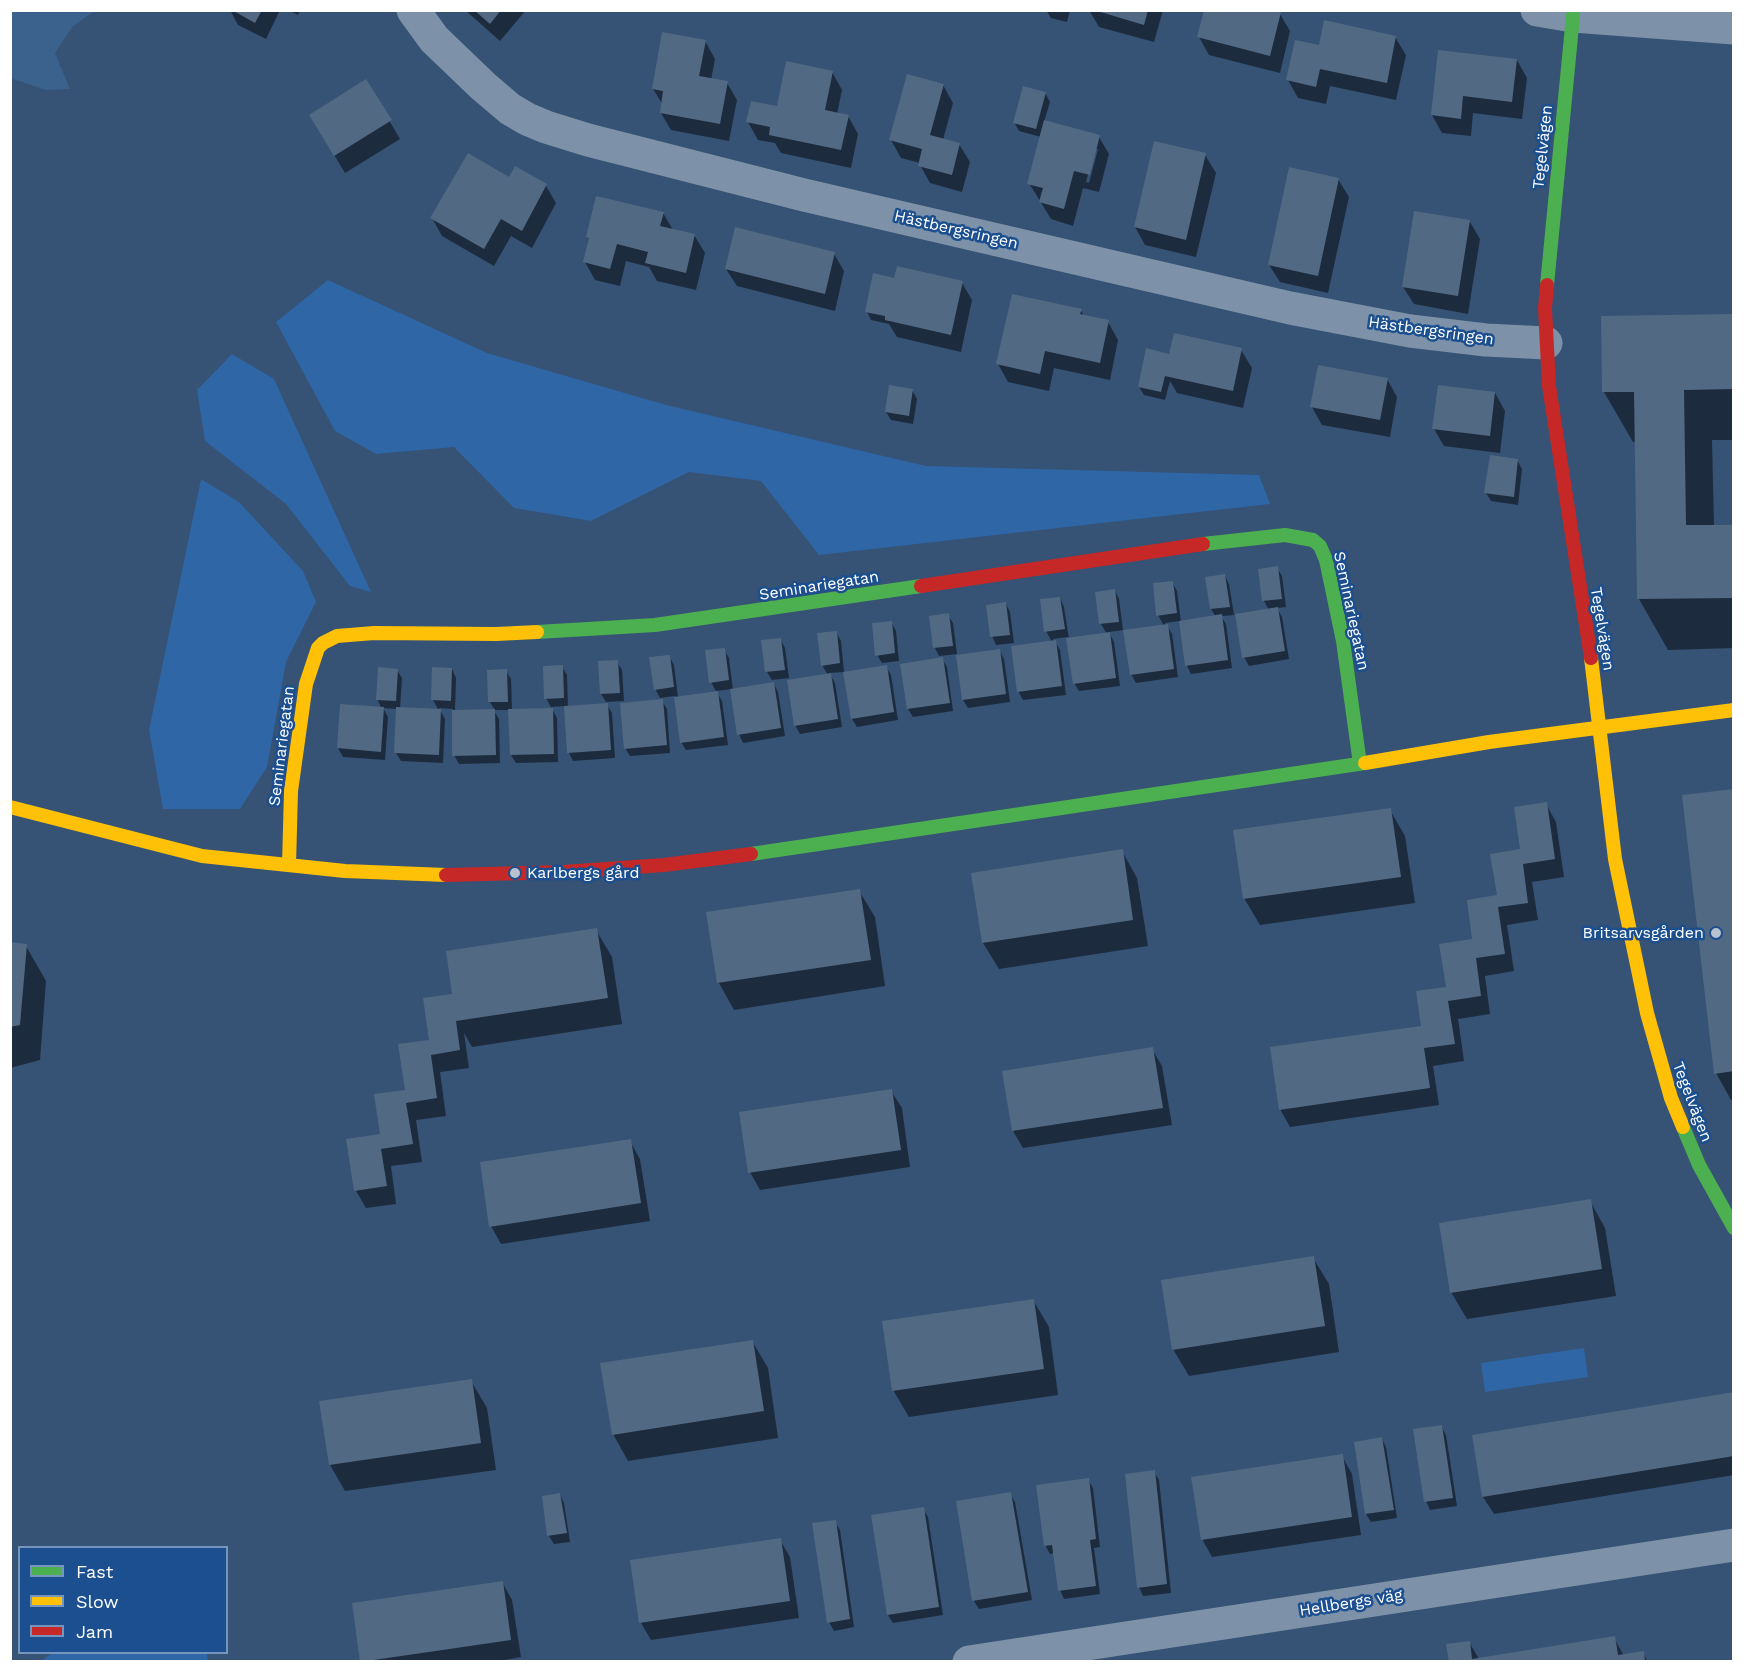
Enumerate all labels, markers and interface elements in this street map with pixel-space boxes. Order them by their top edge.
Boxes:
street label: Tegelvägen [1529,104,1557,190]
street label: Hästbergsringen [892,206,1020,254]
street label: Hästbergsringen [1367,313,1495,349]
street label: Seminariegatan [1329,550,1373,672]
street label: Seminariegatan [758,567,880,605]
street label: Tegelvägen [1586,586,1618,672]
street label: Seminariegatan [265,685,299,807]
place label: Karlbergs gård [527,863,639,883]
marker: Karlbergs gård [508,866,522,880]
place label: Britsarvsgården [1582,923,1704,943]
marker: Britsarvsgården [1709,926,1723,940]
street label: Tegelvägen [1668,1059,1716,1145]
legend [18,1546,228,1654]
text: Fast [76,1561,113,1582]
street label: Hellbergs väg [1298,1585,1404,1621]
text: Slow [76,1591,119,1612]
text: Jam [76,1621,113,1642]

